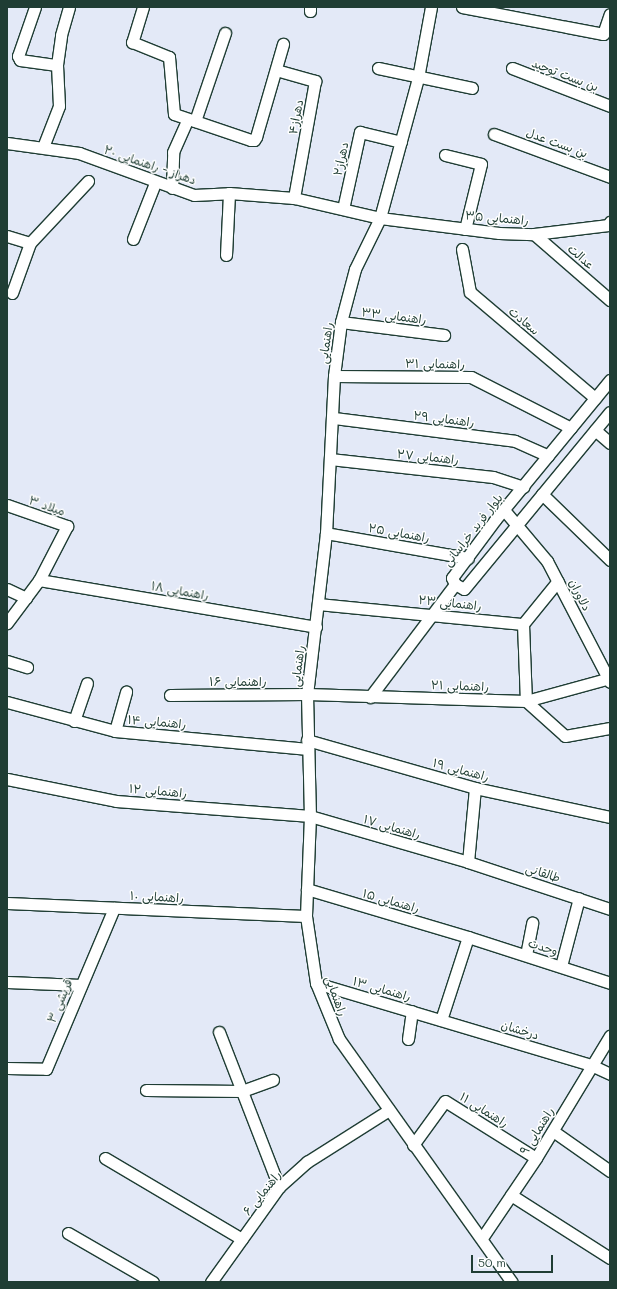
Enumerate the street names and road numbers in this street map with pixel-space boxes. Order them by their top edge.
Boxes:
street label: بن بست توحید [530,56,600,94]
street label: دهراز۴ [286,98,306,136]
street label: بن بست عدل [524,125,590,161]
street label: دهراز۲ [330,141,352,177]
street label: دهراز - راهنمایی ۲۰ [102,142,198,188]
street label: راهنمایی ۳۵ [465,208,529,228]
street label: عدالت [565,241,597,273]
street label: سعادت [506,304,542,338]
street label: راهنمایی ۳۳ [361,305,427,327]
street label: راهنمایی [316,321,336,365]
street label: راهنمایی ۳۱ [405,356,465,372]
street label: راهنمایی ۲۹ [413,408,475,430]
street label: راهنمایی ۲۷ [396,447,460,467]
street label: بلوار فرید خراسانی [440,491,506,569]
street label: میلاد ۳ [27,493,67,519]
street label: راهنمایی ۲۵ [367,521,431,545]
street label: دلاوران [566,577,594,613]
street label: راهنمایی ۱۸ [150,579,210,603]
street label: راهنمایی ۲۳ [418,593,482,613]
street label: راهنمایی [288,644,308,688]
street label: راهنمایی ۱۶ [209,675,267,689]
street label: راهنمایی ۲۱ [431,678,489,694]
street label: راهنمایی ۱۴ [127,712,187,732]
street label: راهنمایی ۱۹ [431,756,491,784]
street label: راهنمایی ۱۲ [128,781,188,801]
street label: راهنمایی ۱۷ [362,812,422,842]
street label: طالقانی [524,861,562,885]
street label: راهنمایی ۱۵ [361,886,421,916]
street label: راهنمایی ۱۰ [130,888,184,906]
street label: وحدت [526,935,560,959]
street label: راهنمایی [322,974,350,1018]
street label: راهنمایی ۱۳ [351,974,413,1004]
street label: قریشی ۳ [44,977,76,1025]
street label: درخشان [499,1017,541,1043]
street label: راهنمایی ۱۱ [457,1089,511,1131]
street label: راهنمایی ۹ [517,1105,557,1157]
street label: راهنمایی ۶ [240,1168,284,1218]

